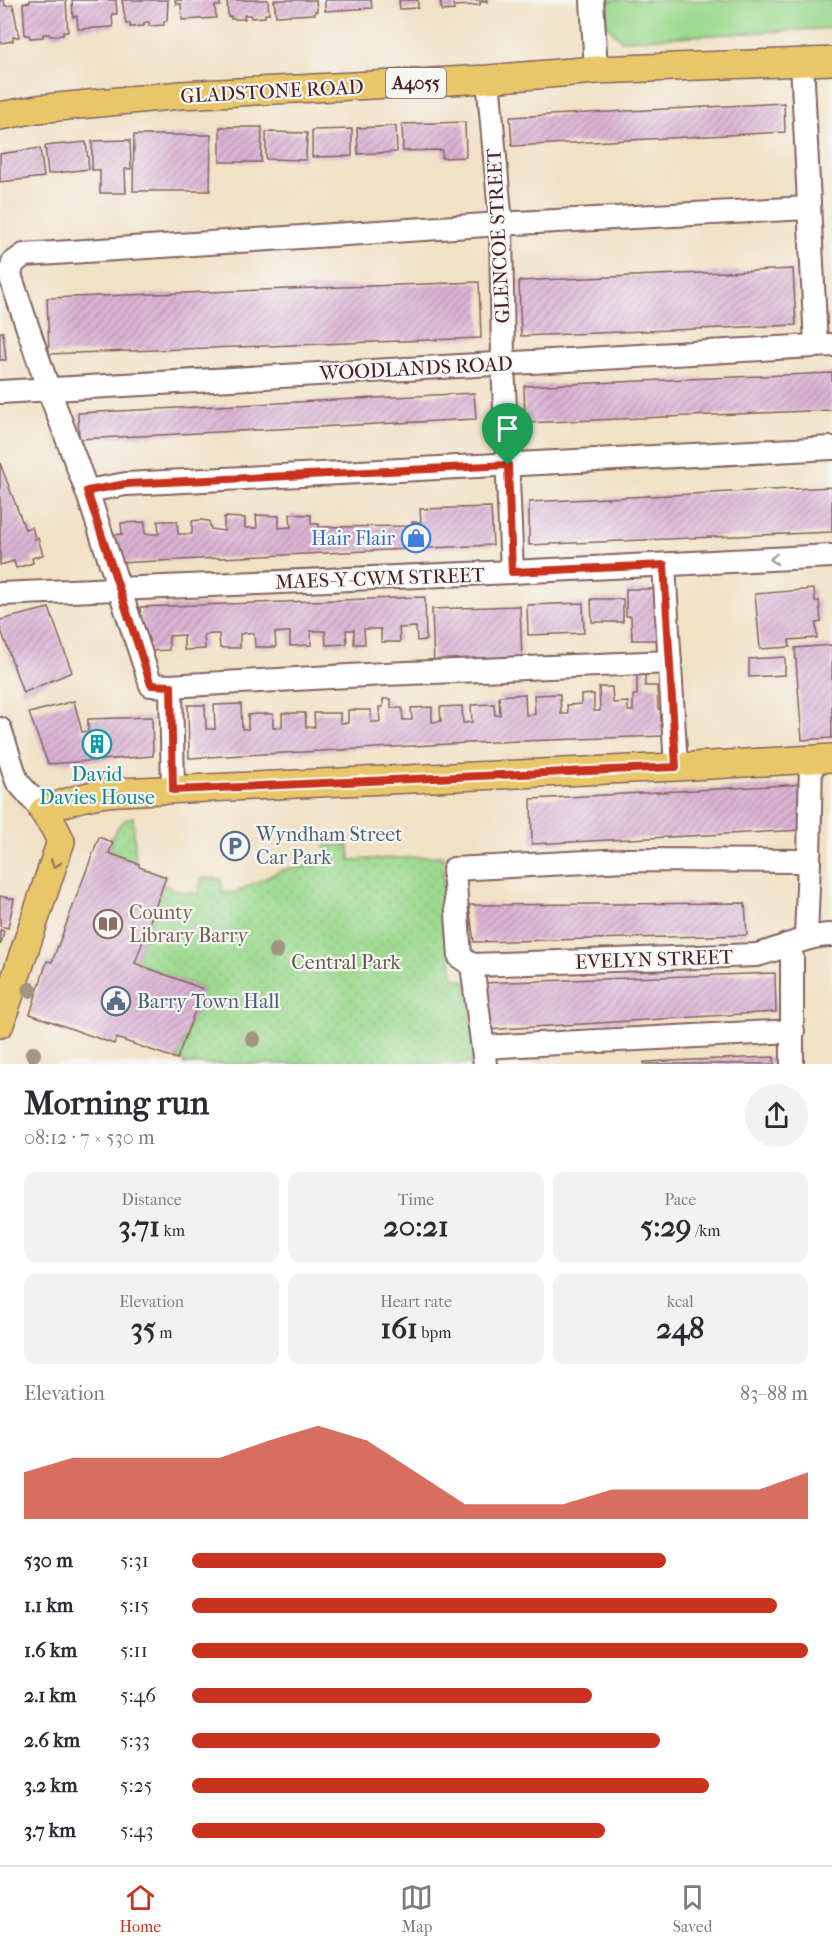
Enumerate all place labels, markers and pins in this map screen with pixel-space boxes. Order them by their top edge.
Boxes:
pin [482,403,533,465]
shop icon: Hair Flair [400,522,432,554]
place label: Hair Flair [311,527,395,550]
building icon: David Davies House [81,728,113,760]
place label: David Davies House [39,763,155,809]
place label: Wyndham Street Car Park [255,823,402,869]
parking icon: Wyndham Street Car Park [219,830,251,862]
place label: County Library Barry [129,901,250,947]
library icon: County Library Barry [92,908,124,940]
public building icon: Barry Town Hall [100,985,132,1017]
place label: Barry Town Hall [137,990,280,1013]

